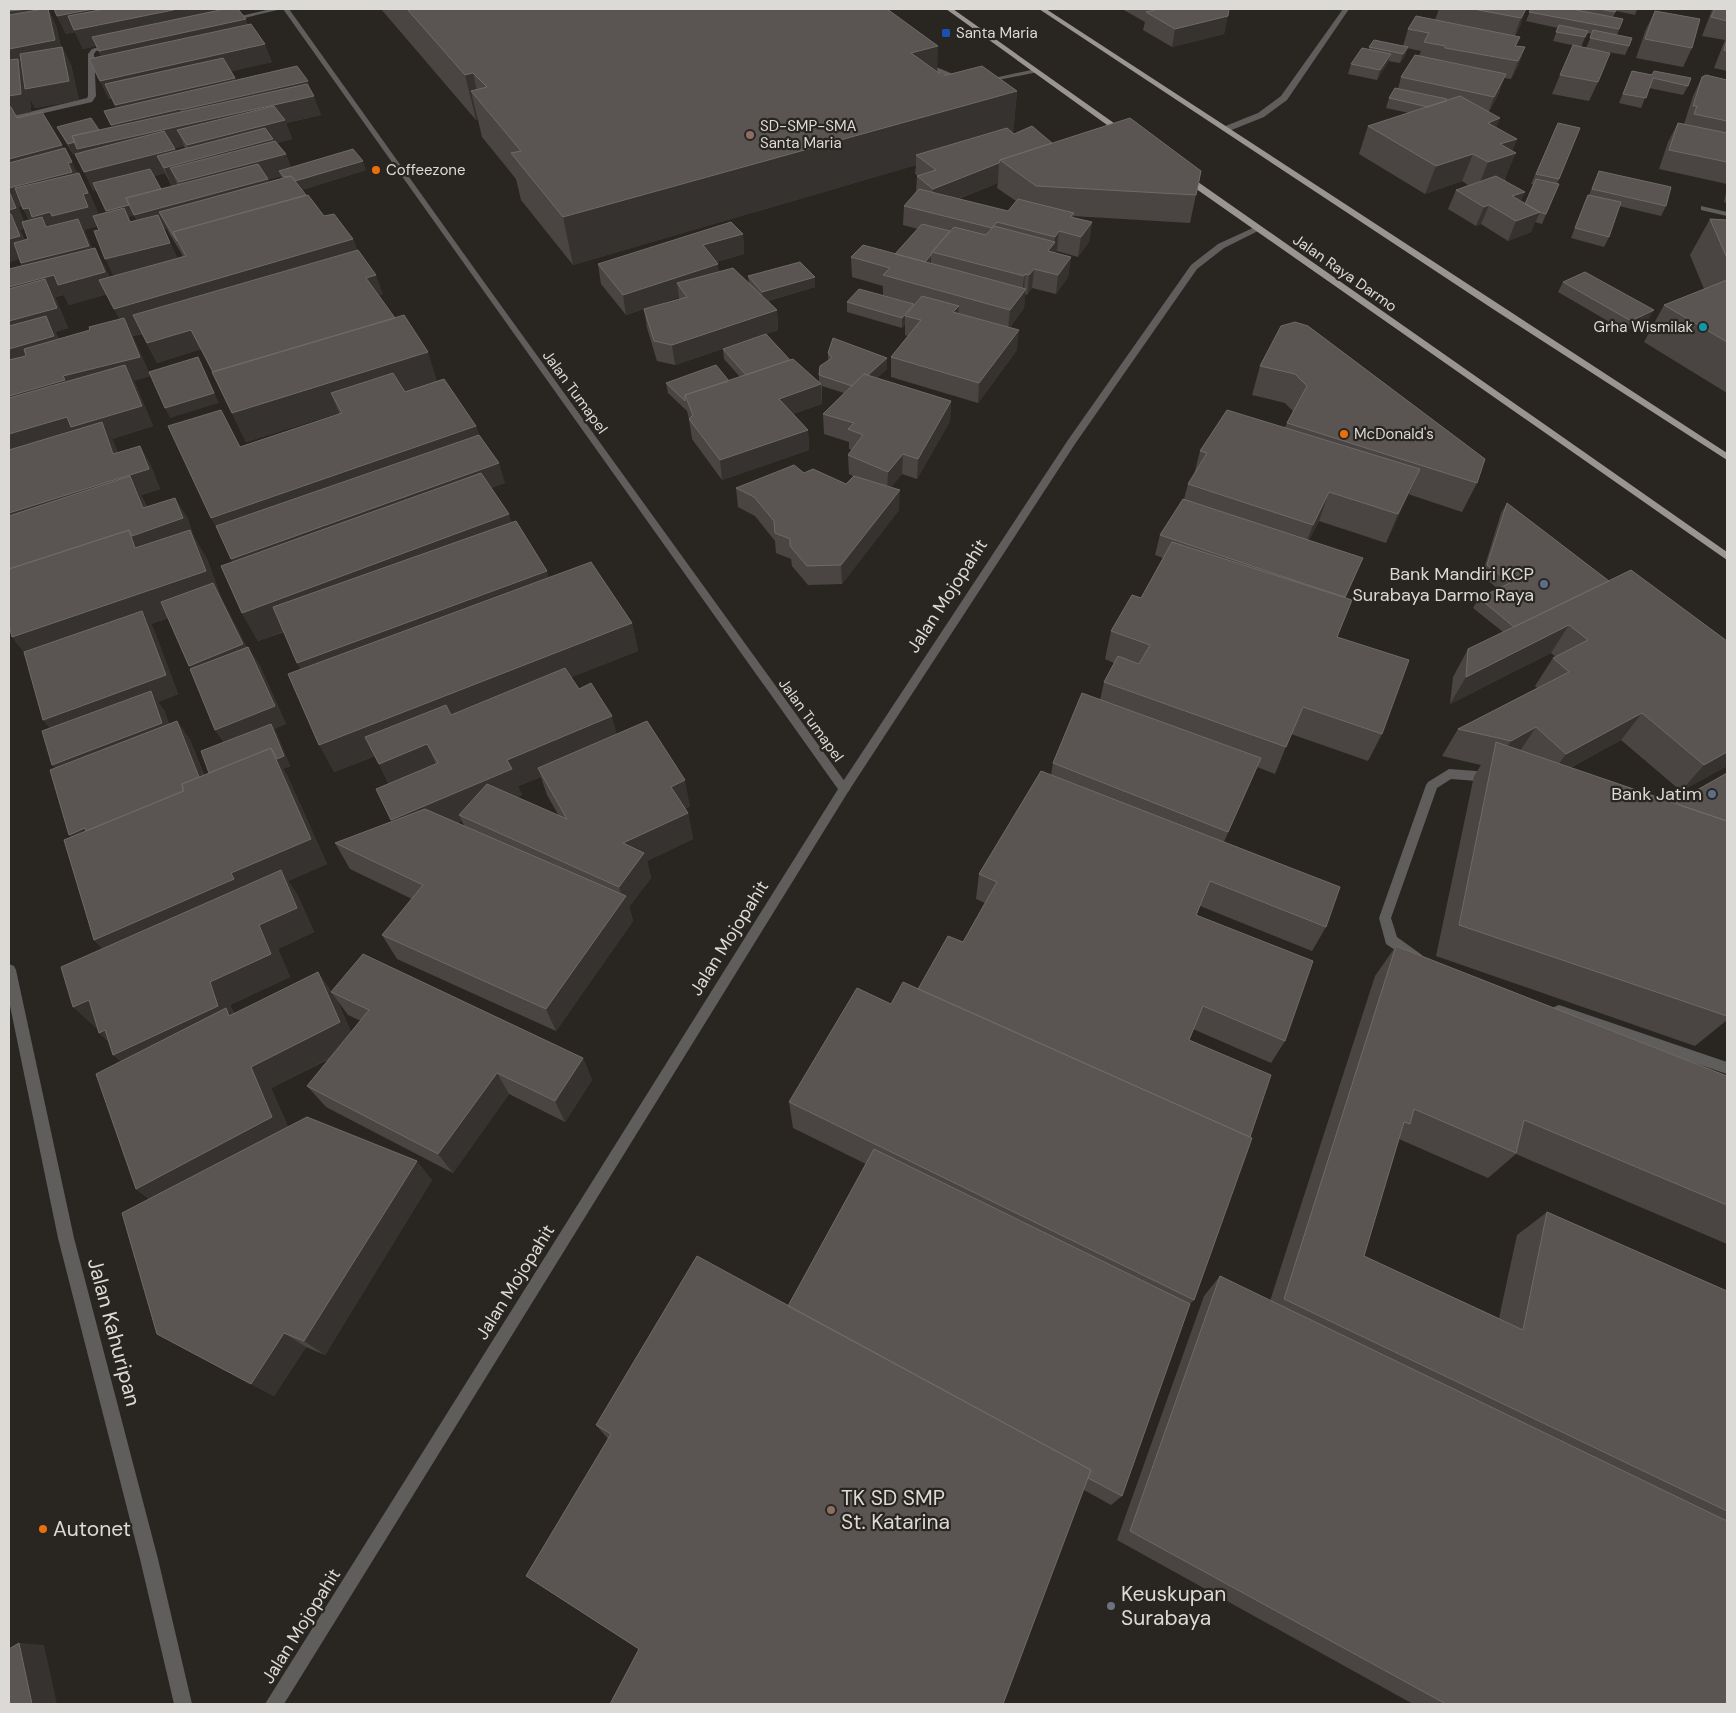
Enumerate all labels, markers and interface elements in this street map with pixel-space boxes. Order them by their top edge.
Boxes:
place label: Santa Maria [956,23,1038,43]
marker: Santa Maria [940,27,952,39]
place label: SD-SMP-SMA Santa Maria [760,116,857,153]
marker: SD-SMP-SMA Santa Maria [744,129,756,141]
place label: Coffeezone [386,160,466,180]
marker: Coffeezone [370,164,382,176]
street label: Jalan Raya Darmo [1289,230,1401,316]
place label: Grha Wismilak [1594,317,1693,337]
marker: Grha Wismilak [1697,321,1709,333]
street label: Jalan Tumapel [538,346,612,438]
place label: McDonald's [1354,424,1434,444]
marker: McDonald's [1338,428,1350,440]
street label: Jalan Mojopahit [901,534,993,658]
place label: Bank Mandiri KCP Surabaya Darmo Raya [1352,562,1534,607]
marker: Bank Mandiri KCP Surabaya Darmo Raya [1538,578,1550,590]
street label: Jalan Tumapel [774,674,848,766]
place label: Bank Jatim [1611,782,1702,806]
marker: Bank Jatim [1706,788,1718,800]
street label: Jalan Mojopahit [684,876,774,1000]
street label: Jalan Mojopahit [470,1220,560,1344]
street label: Jalan Kahuripan [81,1255,147,1409]
place label: TK SD SMP St. Katarina [841,1484,950,1536]
marker: TK SD SMP St. Katarina [825,1504,837,1516]
place label: Autonet [53,1515,131,1543]
marker: Autonet [37,1523,49,1535]
street label: Jalan Mojopahit [256,1564,346,1688]
place label: Keuskupan Surabaya [1121,1580,1226,1632]
marker: Keuskupan Surabaya [1105,1600,1117,1612]

